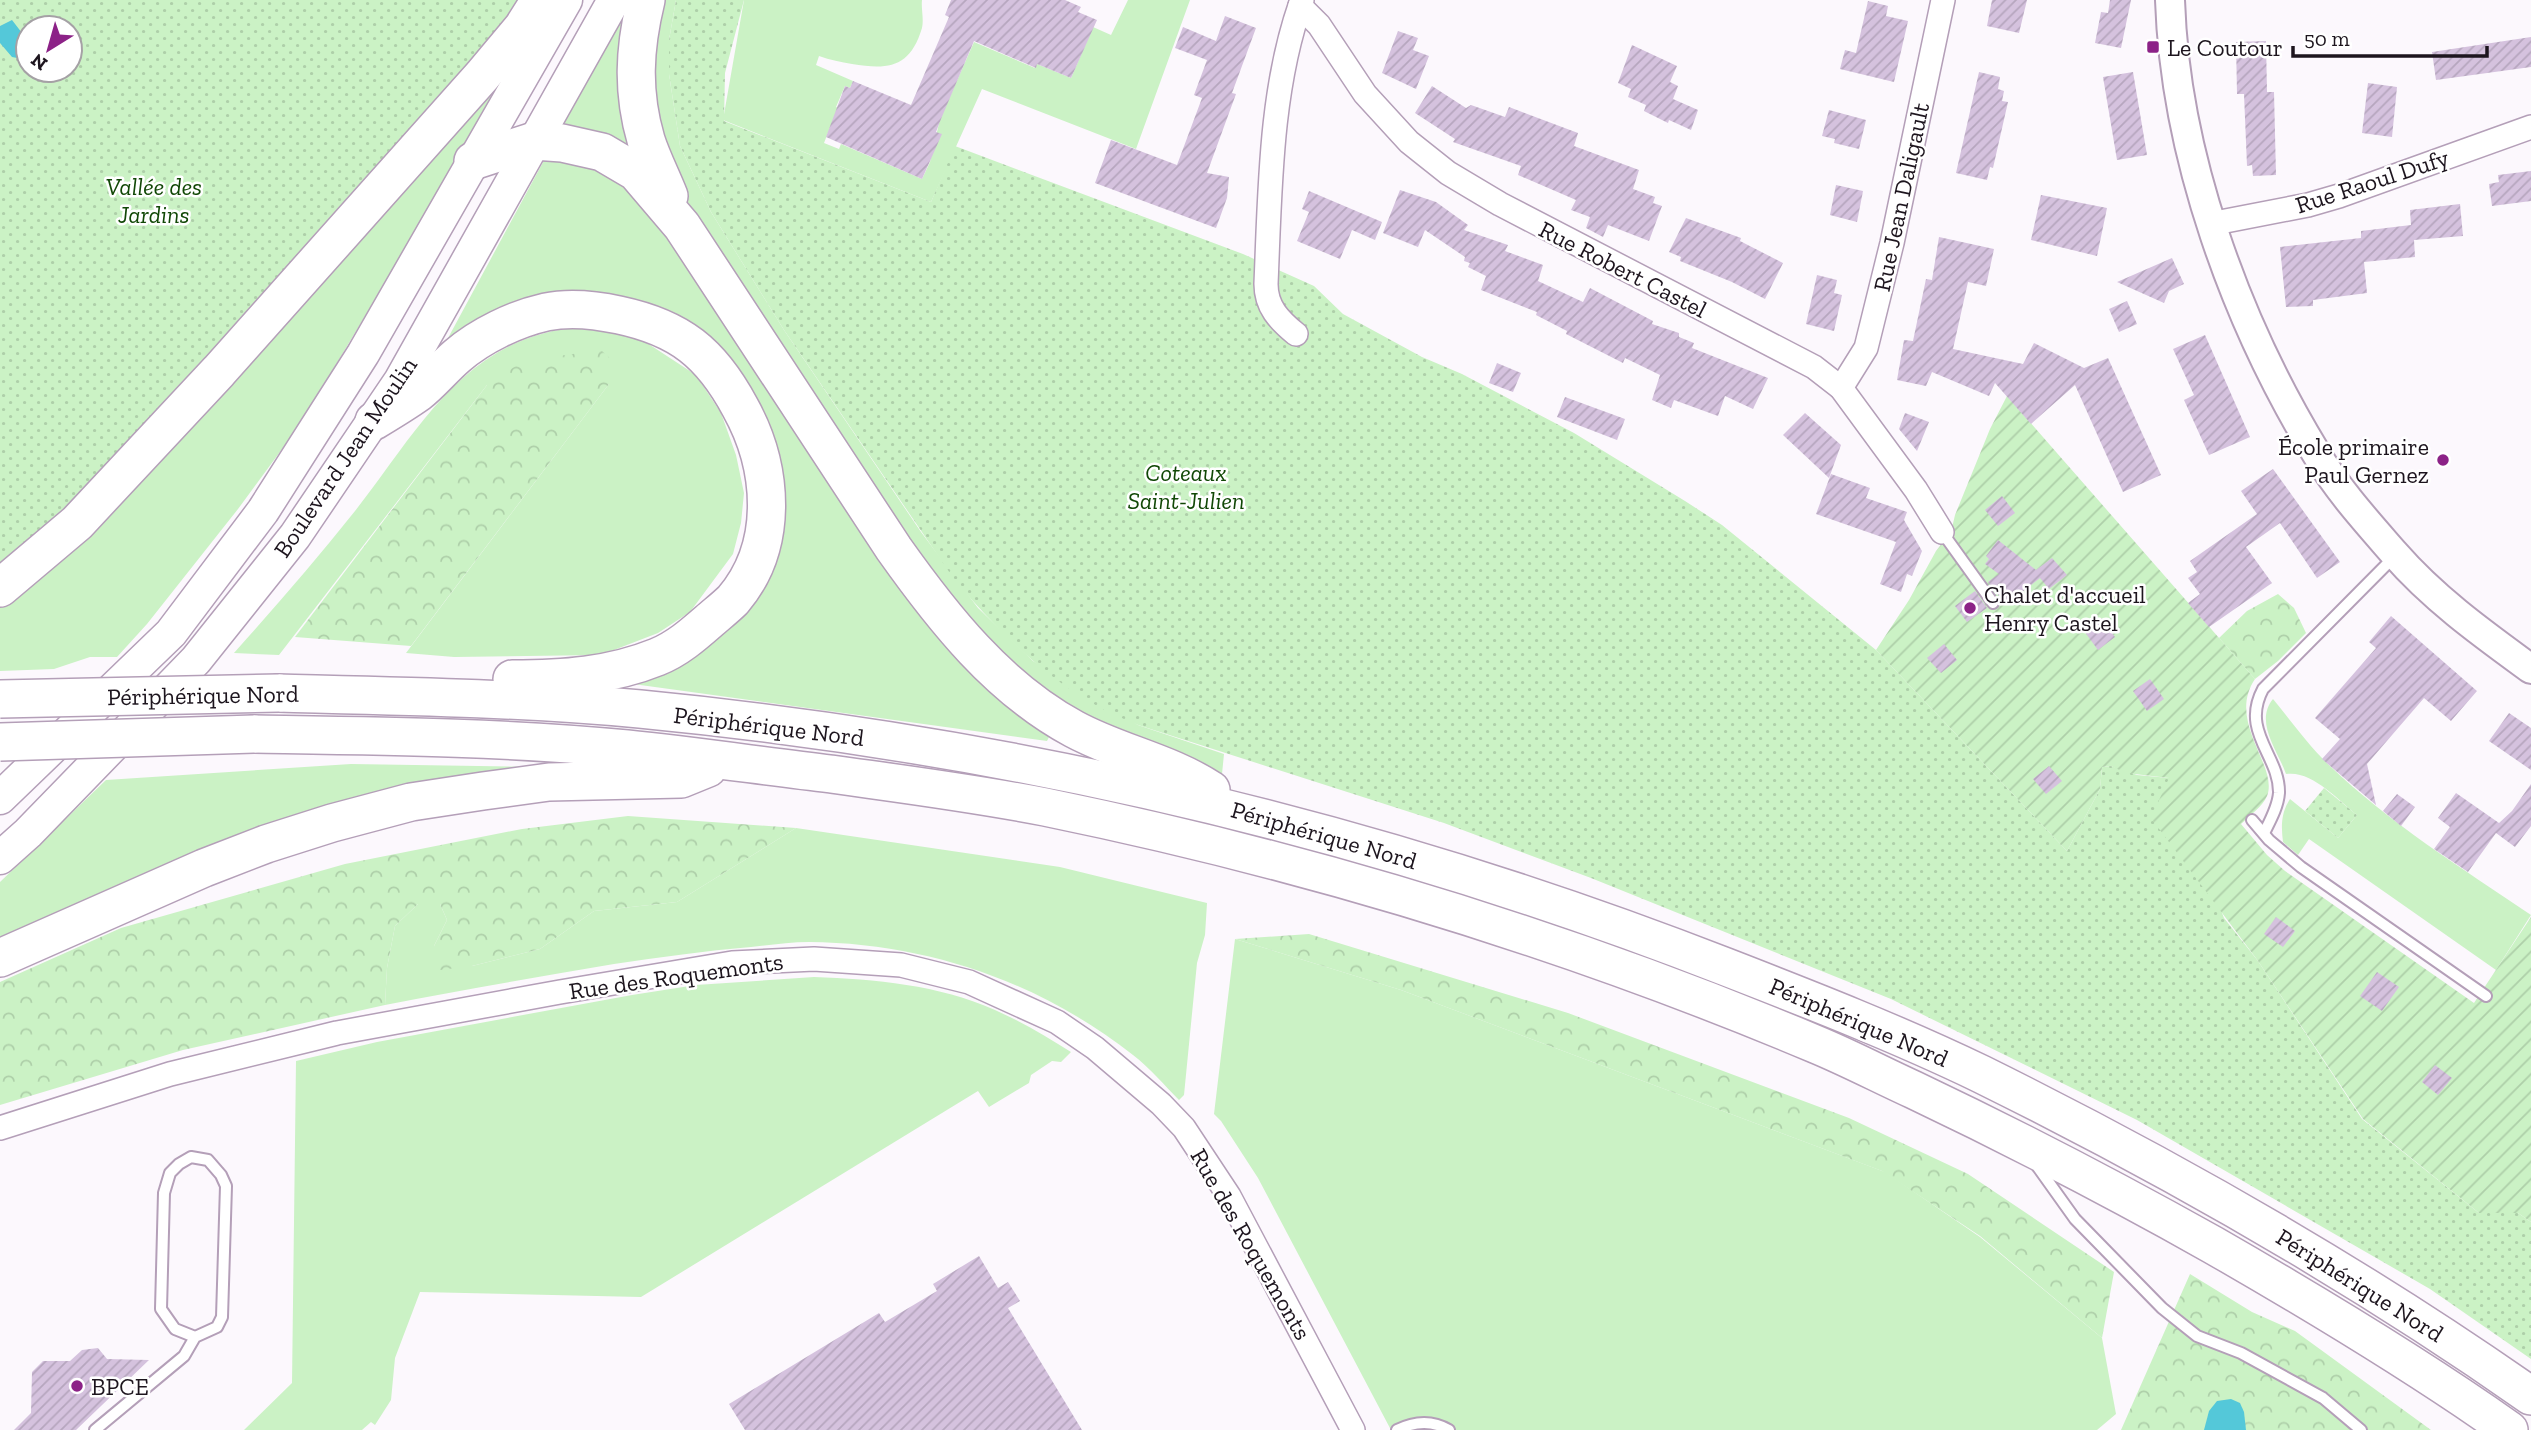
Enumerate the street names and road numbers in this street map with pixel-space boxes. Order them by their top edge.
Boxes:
street label: Rue Jean Daligault [1867,100,1935,294]
street label: Rue Raoul Dufy [2292,142,2453,219]
street label: Rue Robert Castel [1534,214,1712,324]
street label: Boulevard Jean Moulin [267,351,423,563]
street label: Périphérique Nord [107,679,299,711]
street label: Périphérique Nord [672,700,866,752]
street label: Périphérique Nord [1228,795,1420,875]
street label: Rue des Roquemonts [567,947,785,1005]
street label: Périphérique Nord [1765,971,1953,1073]
street label: Rue des Roquemonts [1184,1143,1318,1345]
street label: Périphérique Nord [2271,1222,2449,1348]

